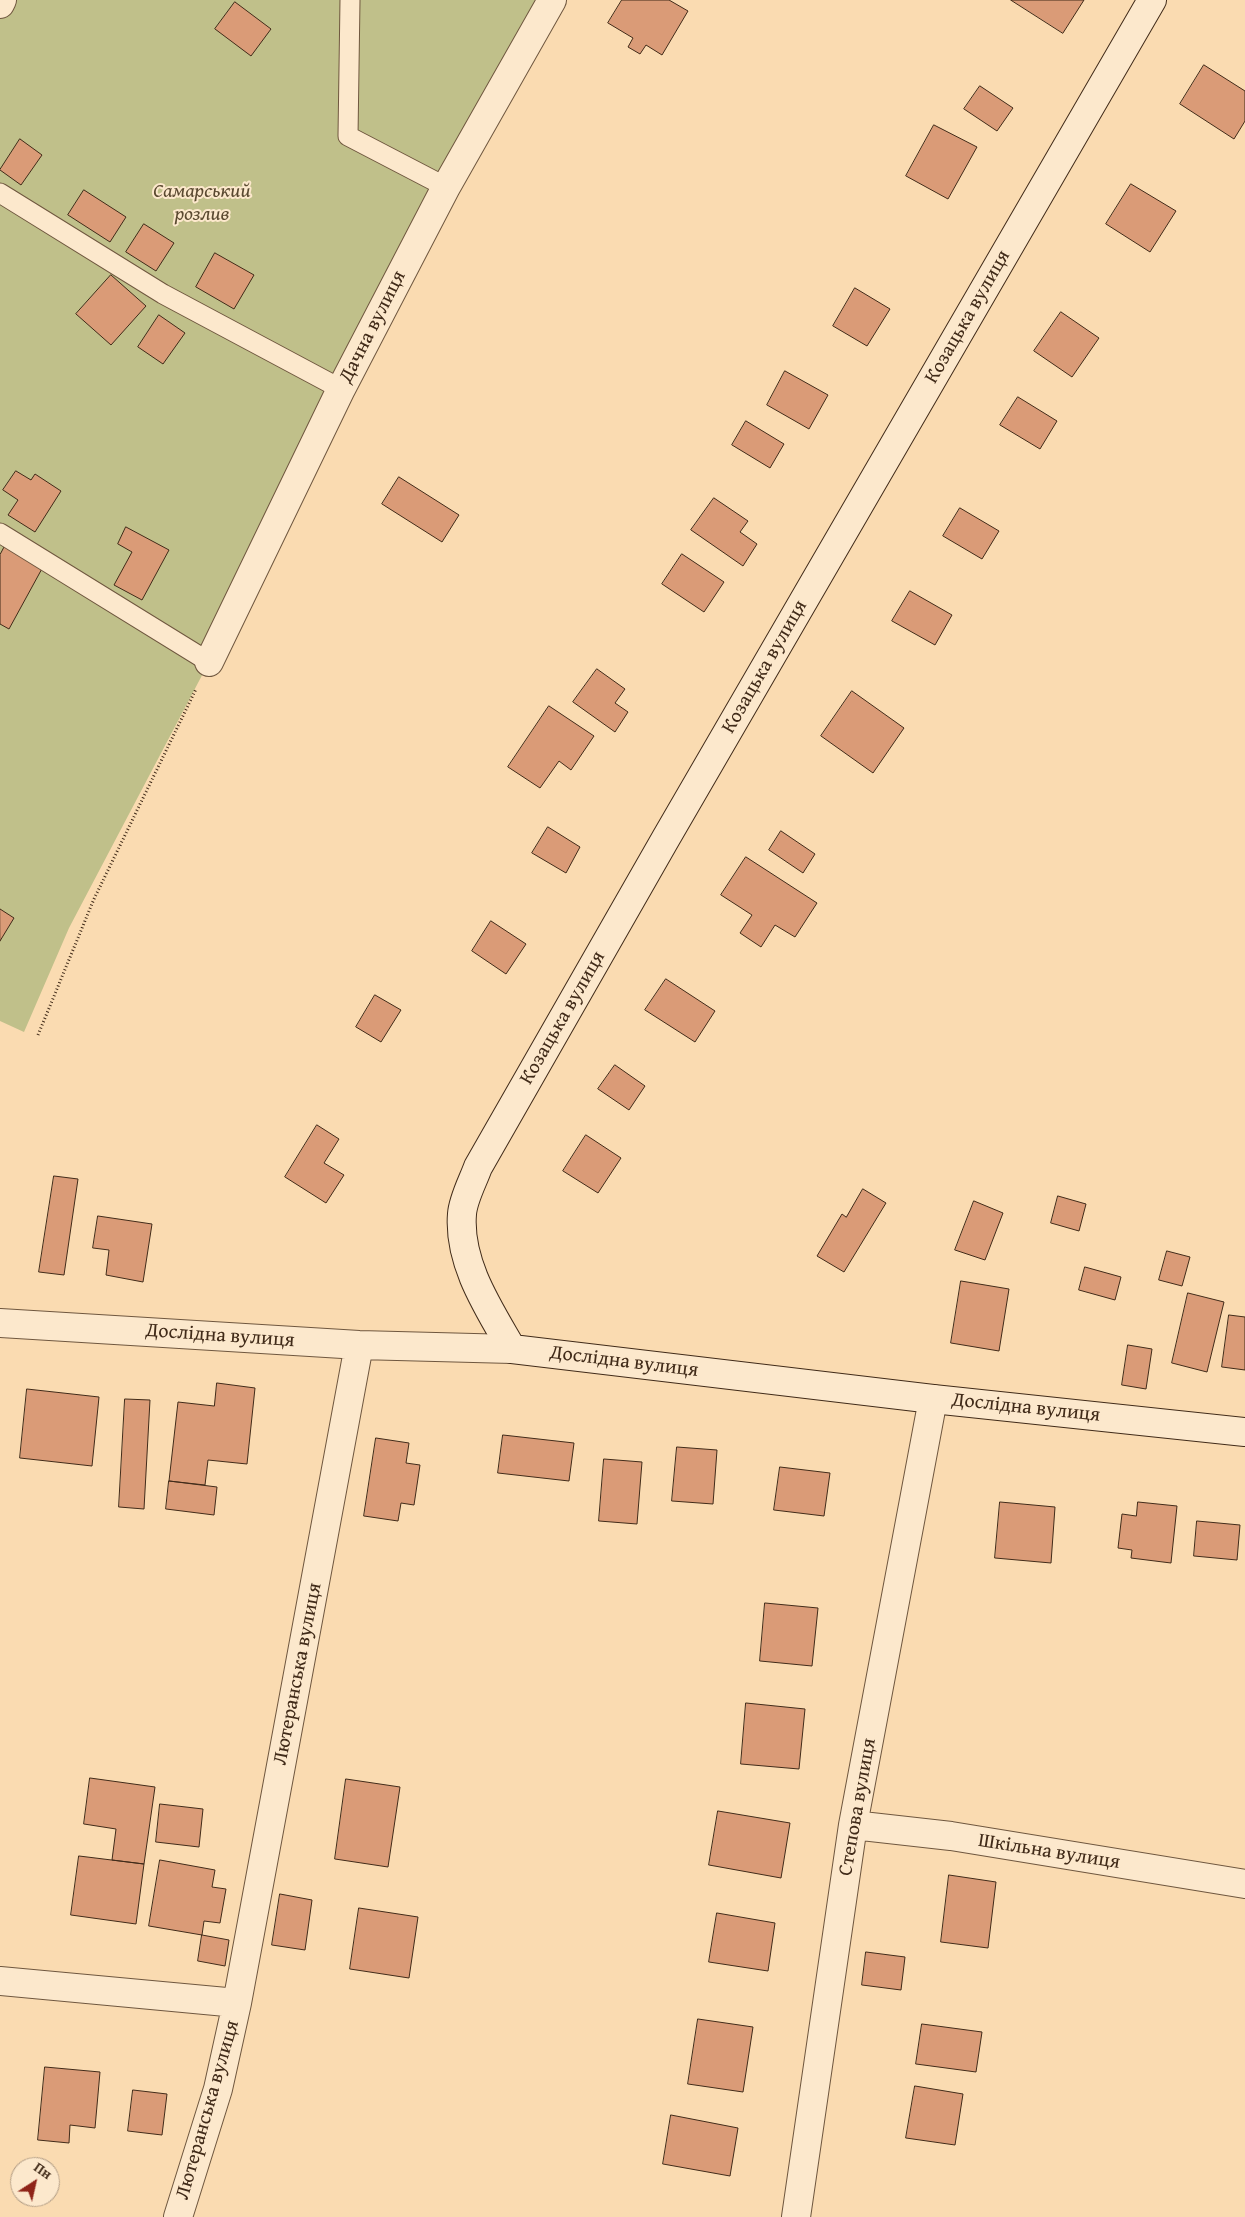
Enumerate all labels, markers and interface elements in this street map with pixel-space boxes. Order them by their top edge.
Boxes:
park label: Самарський розлив [153,180,251,227]
street label: Козацька вулиця [920,246,1016,388]
street label: Дачна вулиця [334,267,412,387]
street label: Козацька вулиця [717,596,813,738]
street label: Козацька вулиця [515,947,611,1089]
street label: Дослідна вулиця [145,1319,295,1353]
street label: Дослідна вулиця [548,1341,700,1383]
street label: Дослідна вулиця [951,1388,1101,1428]
street label: Лютеранська вулиця [269,1581,327,1767]
street label: Степова вулиця [834,1736,882,1878]
street label: Шкільна вулиця [976,1829,1122,1875]
street label: Лютеранська вулиця [171,2018,245,2202]
north arrow [10,2157,60,2207]
text: Пн [30,2157,56,2184]

